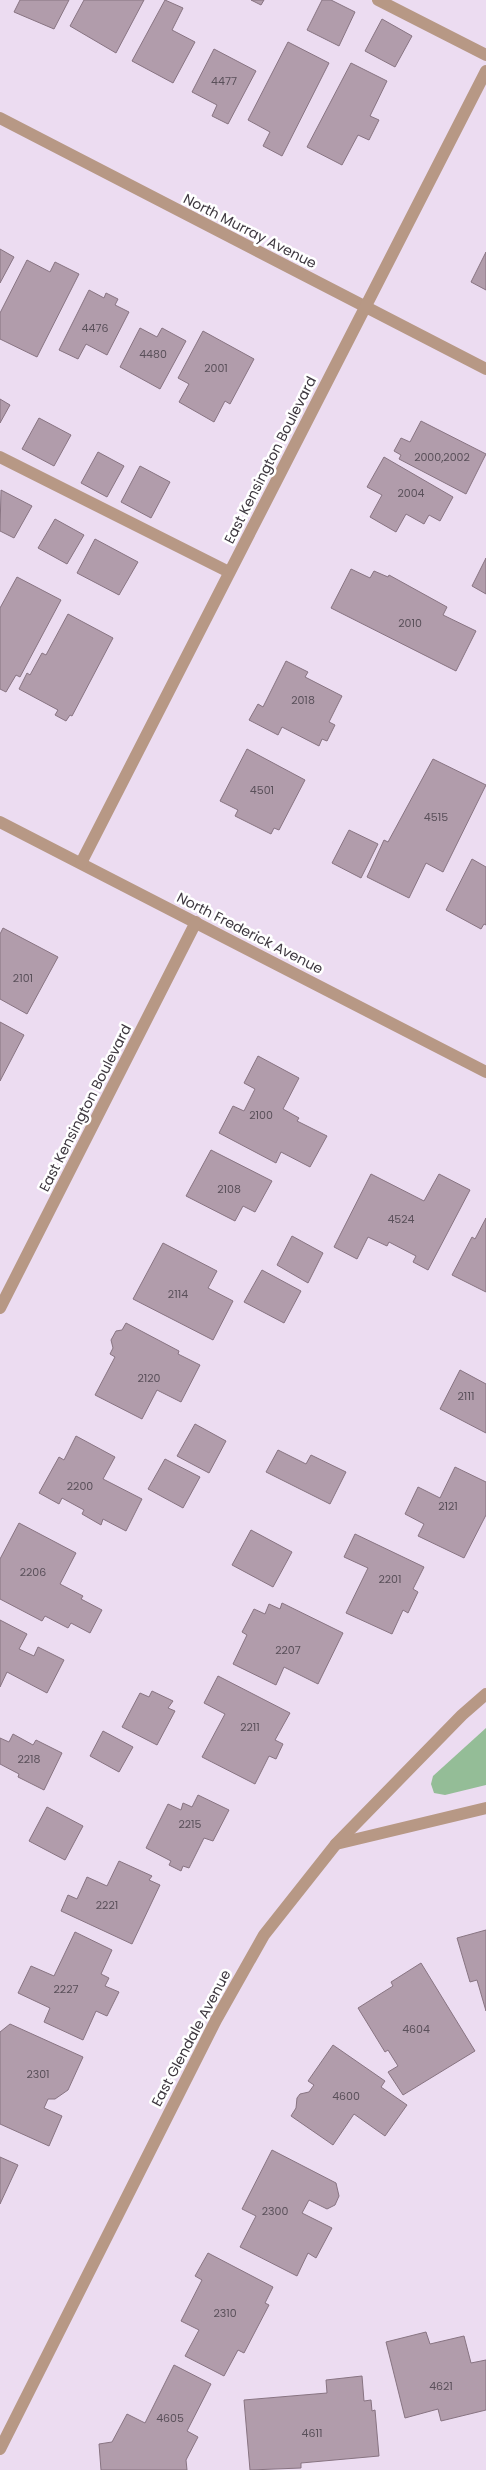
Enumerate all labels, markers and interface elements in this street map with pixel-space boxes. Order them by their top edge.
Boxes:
house number: 4477 [211,73,237,89]
street label: North Murray Avenue [180,189,320,273]
house number: 4476 [82,320,108,336]
house number: 4480 [139,346,167,362]
house number: 2001 [204,360,228,376]
street label: East Kensington Boulevard [219,373,321,547]
house number: 2000,2002 [414,449,470,465]
house number: 2004 [397,485,425,501]
house number: 2010 [398,615,422,631]
house number: 2018 [291,692,315,708]
house number: 4501 [250,782,274,798]
house number: 4515 [424,809,448,825]
street label: North Frederick Avenue [173,887,327,979]
house number: 2101 [13,970,33,986]
street label: East Kensington Boulevard [34,1021,136,1195]
house number: 2100 [249,1107,273,1123]
house number: 2108 [217,1181,241,1197]
house number: 4524 [387,1211,415,1227]
house number: 2114 [168,1286,188,1302]
house number: 2120 [137,1370,161,1386]
house number: 2111 [458,1388,474,1404]
house number: 2200 [67,1478,93,1494]
house number: 2121 [438,1498,458,1514]
house number: 2206 [20,1564,46,1580]
house number: 2201 [378,1571,402,1587]
house number: 2207 [275,1642,301,1658]
house number: 2211 [240,1719,260,1735]
house number: 2218 [17,1751,41,1767]
house number: 2215 [178,1816,202,1832]
house number: 2221 [96,1897,118,1913]
street label: East Glendale Avenue [146,1966,236,2110]
house number: 2227 [54,1981,78,1997]
house number: 4604 [402,2021,430,2037]
house number: 2301 [26,2066,50,2082]
house number: 4600 [332,2088,360,2104]
house number: 2300 [262,2203,288,2219]
house number: 2310 [213,2305,237,2321]
house number: 4621 [429,2378,453,2394]
house number: 4605 [156,2410,184,2426]
house number: 4611 [302,2425,322,2441]

